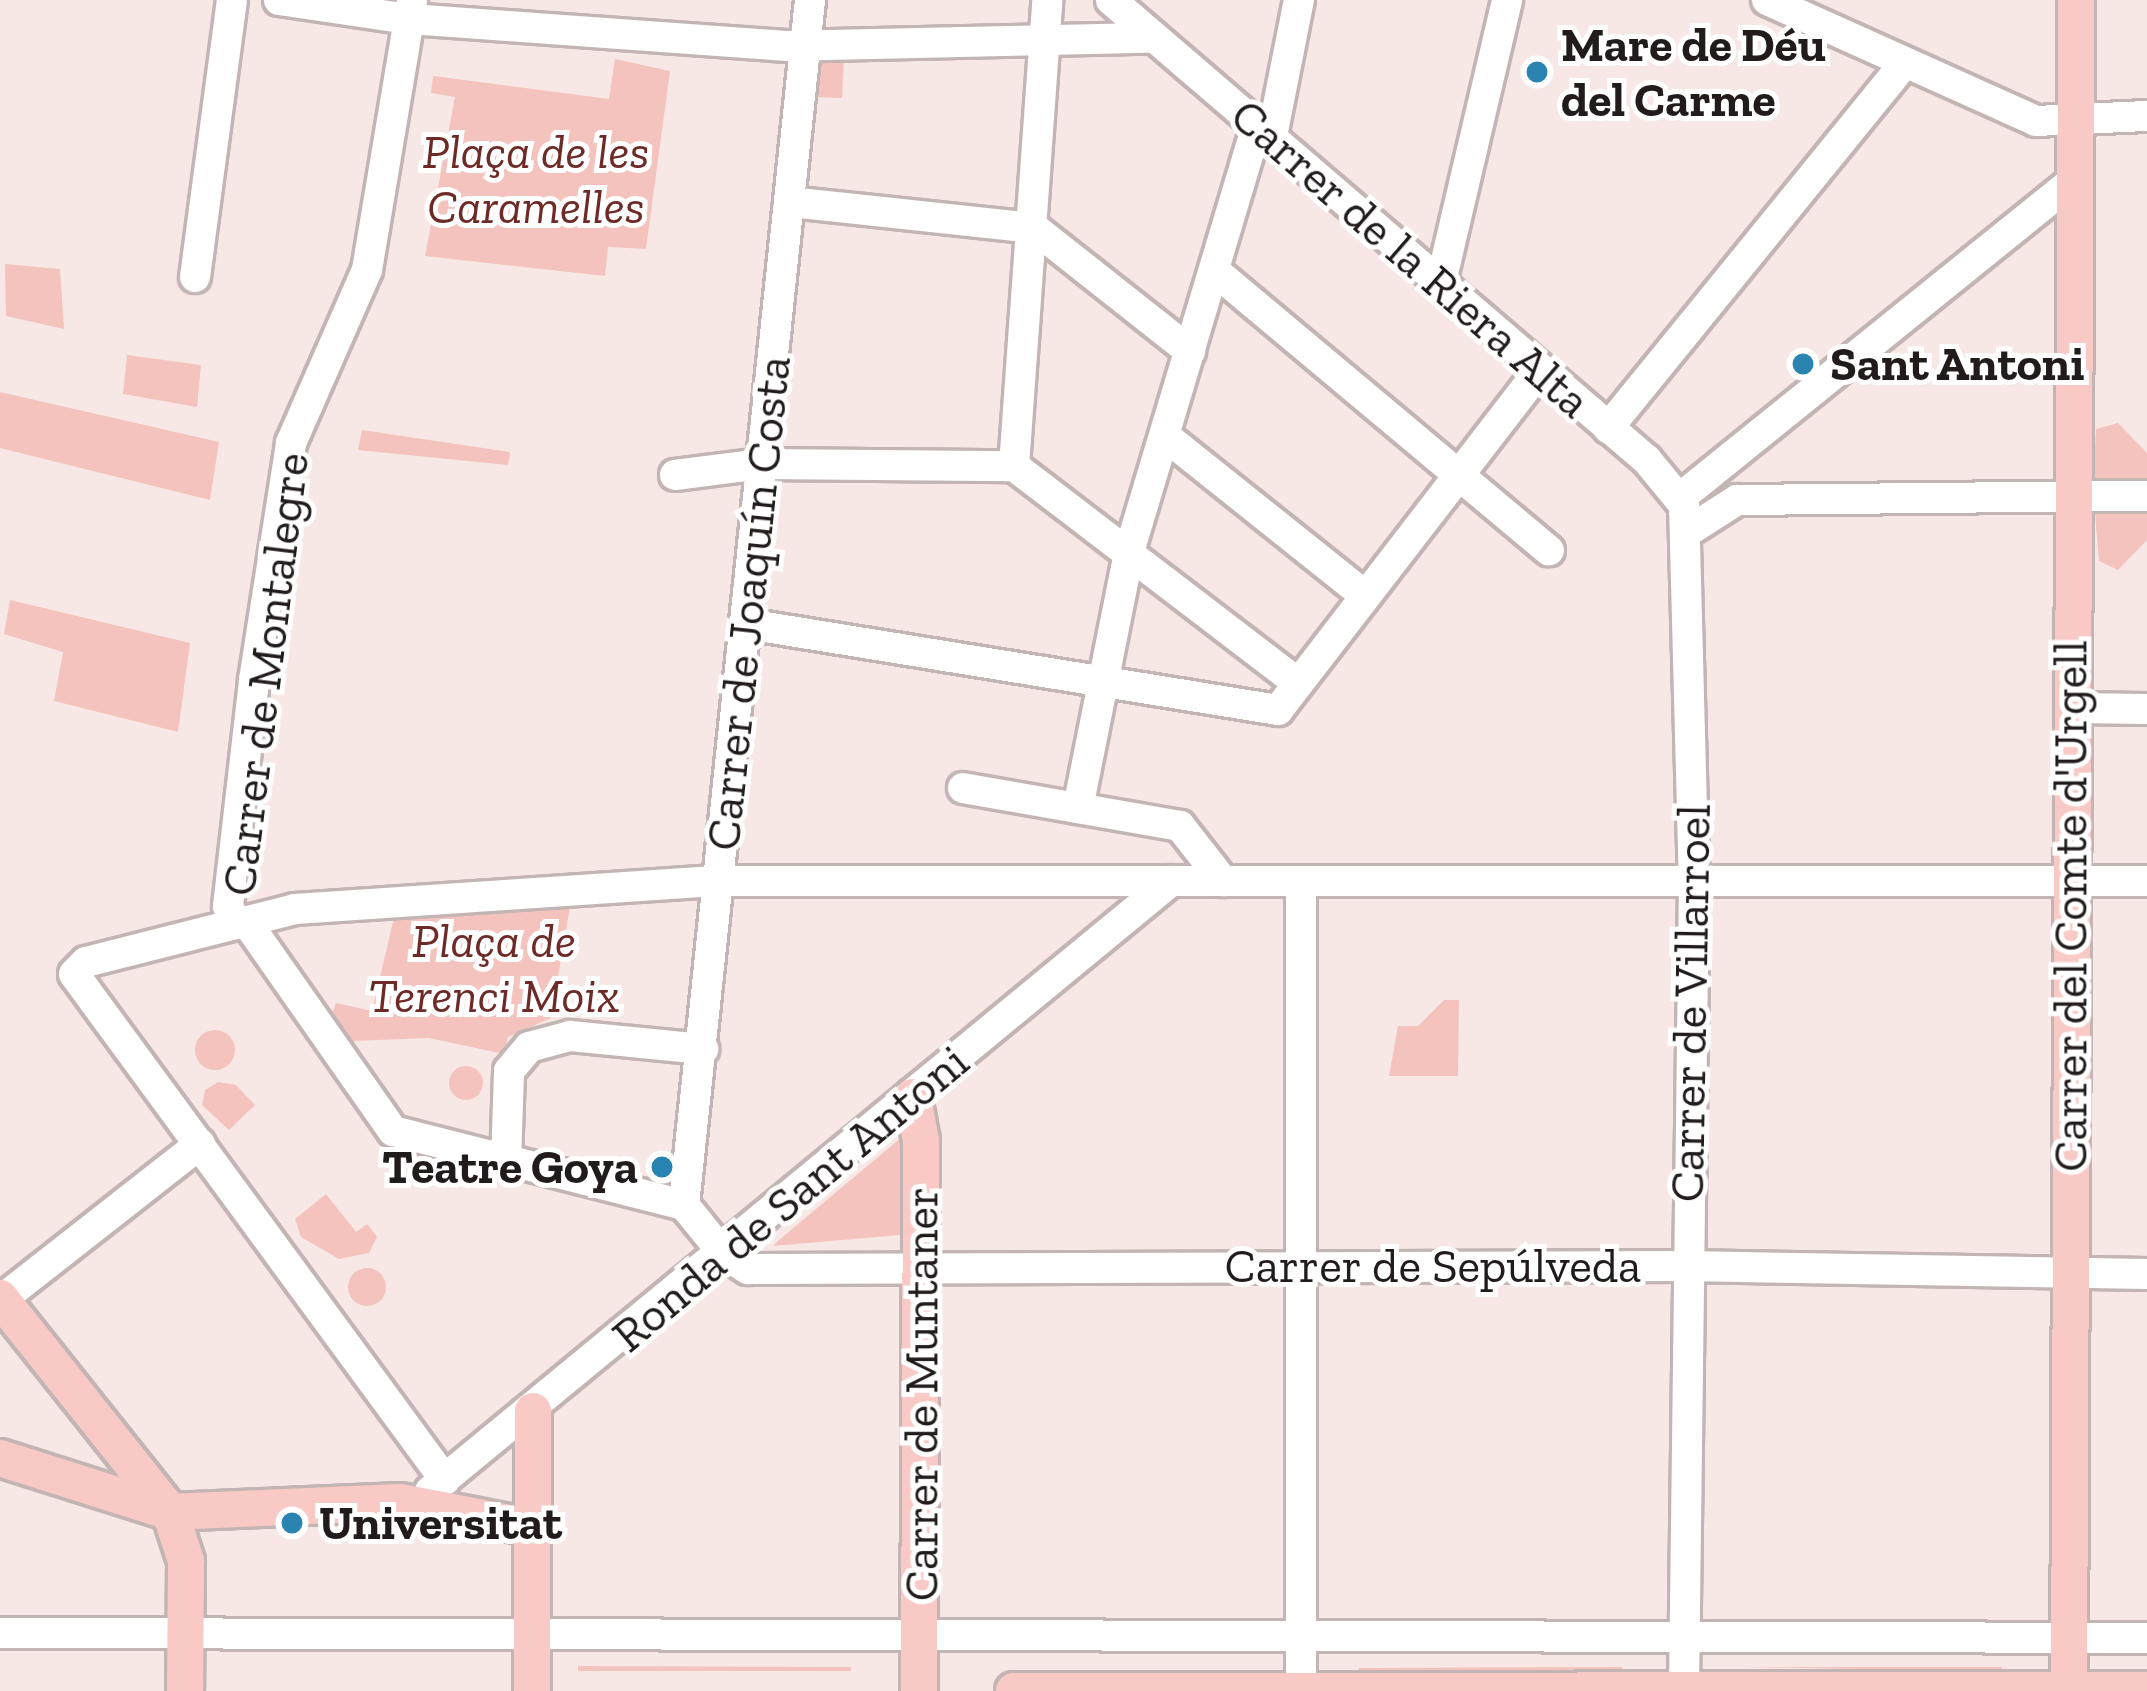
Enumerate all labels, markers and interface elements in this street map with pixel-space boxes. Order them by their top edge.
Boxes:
place label: Mare de Déu del Carme [1561,15,1826,128]
marker: Mare de Déu del Carme [1524,59,1550,85]
street label: Carrer de la Riera Alta [1219,86,1603,430]
park label: Plaça de les Caramelles [422,122,650,235]
place label: Sant Antoni [1830,335,2086,393]
marker: Sant Antoni [1787,348,1819,380]
street label: Carrer de Joaquín Costa [693,352,803,854]
street label: Carrer de Montalegre [209,449,321,899]
street label: Carrer del Comte d'Urgell [2041,640,2099,1172]
street label: Carrer de Villarroel [1658,802,1722,1204]
park label: Plaça de Terenci Moix [368,911,620,1024]
street label: Ronda de Sant Antoni [600,1032,980,1364]
place label: Teatre Goya [382,1138,638,1196]
marker: Teatre Goya [649,1154,675,1180]
street label: Carrer de Muntaner [892,1187,950,1601]
street label: Carrer de Sepúlveda [1224,1237,1642,1295]
place label: Universitat [319,1494,562,1552]
marker: Universitat [276,1507,308,1539]

